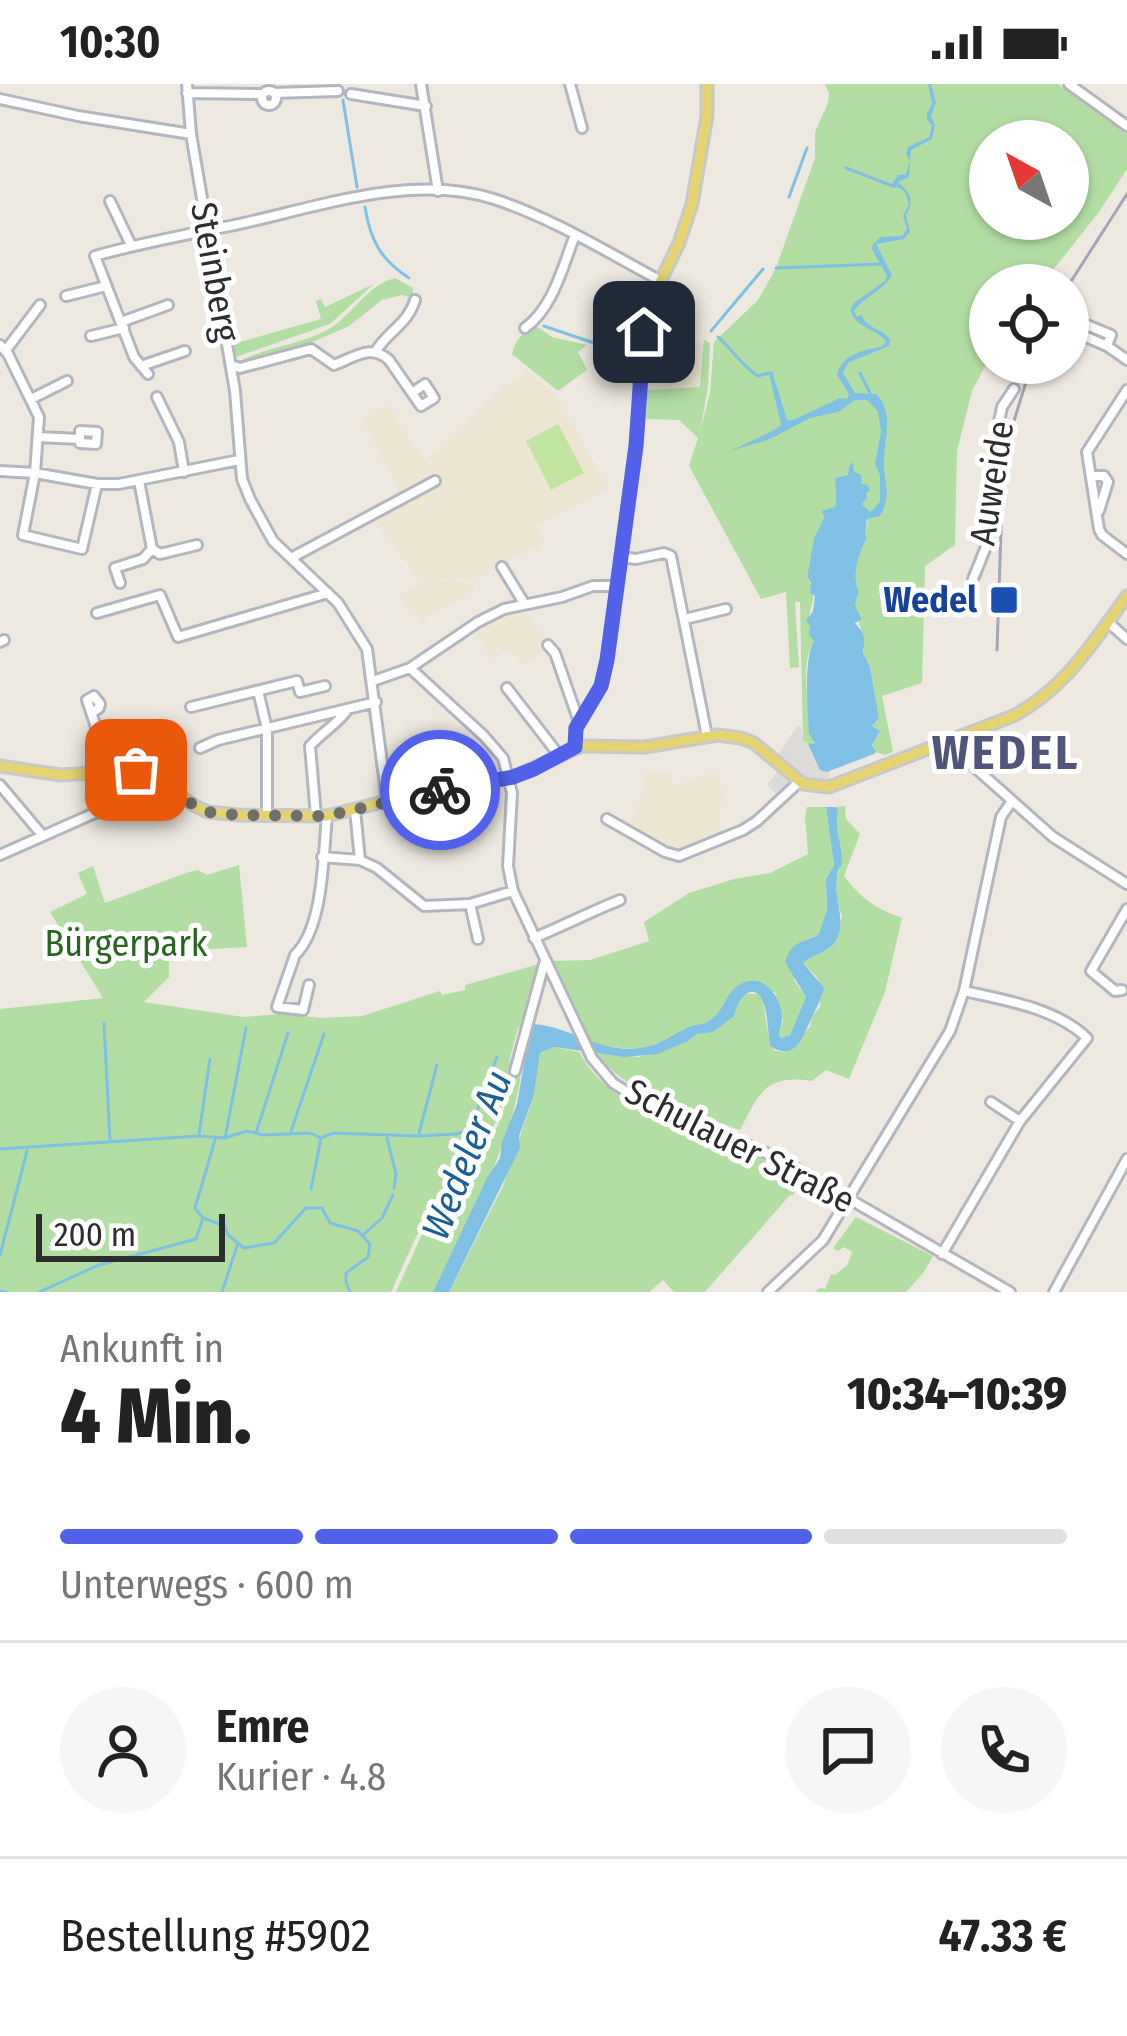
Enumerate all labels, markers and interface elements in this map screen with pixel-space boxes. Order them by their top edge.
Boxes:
text: 10:30 [60,15,161,69]
north arrow [969,120,1089,240]
map controls [969,120,1089,384]
street label: Steinberg [181,199,249,345]
button: locate [969,264,1089,384]
pin [593,281,695,383]
icon: home [611,299,677,365]
street label: Auweide [960,418,1024,548]
place label: Wedel [884,578,977,622]
marker: Wedel [988,584,1020,616]
pin [85,719,187,821]
district label: WEDEL [932,724,1080,782]
courier [380,730,500,850]
icon: bag [103,737,169,803]
icon: bike [407,757,473,823]
park label: Bürgerpark [44,922,208,966]
water label: Wedeler Au [412,1064,522,1246]
street label: Schulauer Straße [618,1069,862,1223]
scale bar [36,1208,225,1261]
text: 200 m [54,1215,136,1255]
text: Ankunft in [60,1326,224,1372]
text: 10:34–10:39 [847,1367,1067,1421]
text: 4 Min. [60,1370,252,1464]
text: Unterwegs · 600 m [60,1562,354,1608]
button: person [60,1687,186,1813]
button: chat [785,1687,911,1813]
button: phone [941,1687,1067,1813]
text: Emre [216,1700,309,1754]
text: Kurier · 4.8 [216,1754,386,1800]
text: Bestellung #5902 [60,1909,371,1963]
text: 47.33 € [939,1909,1067,1963]

